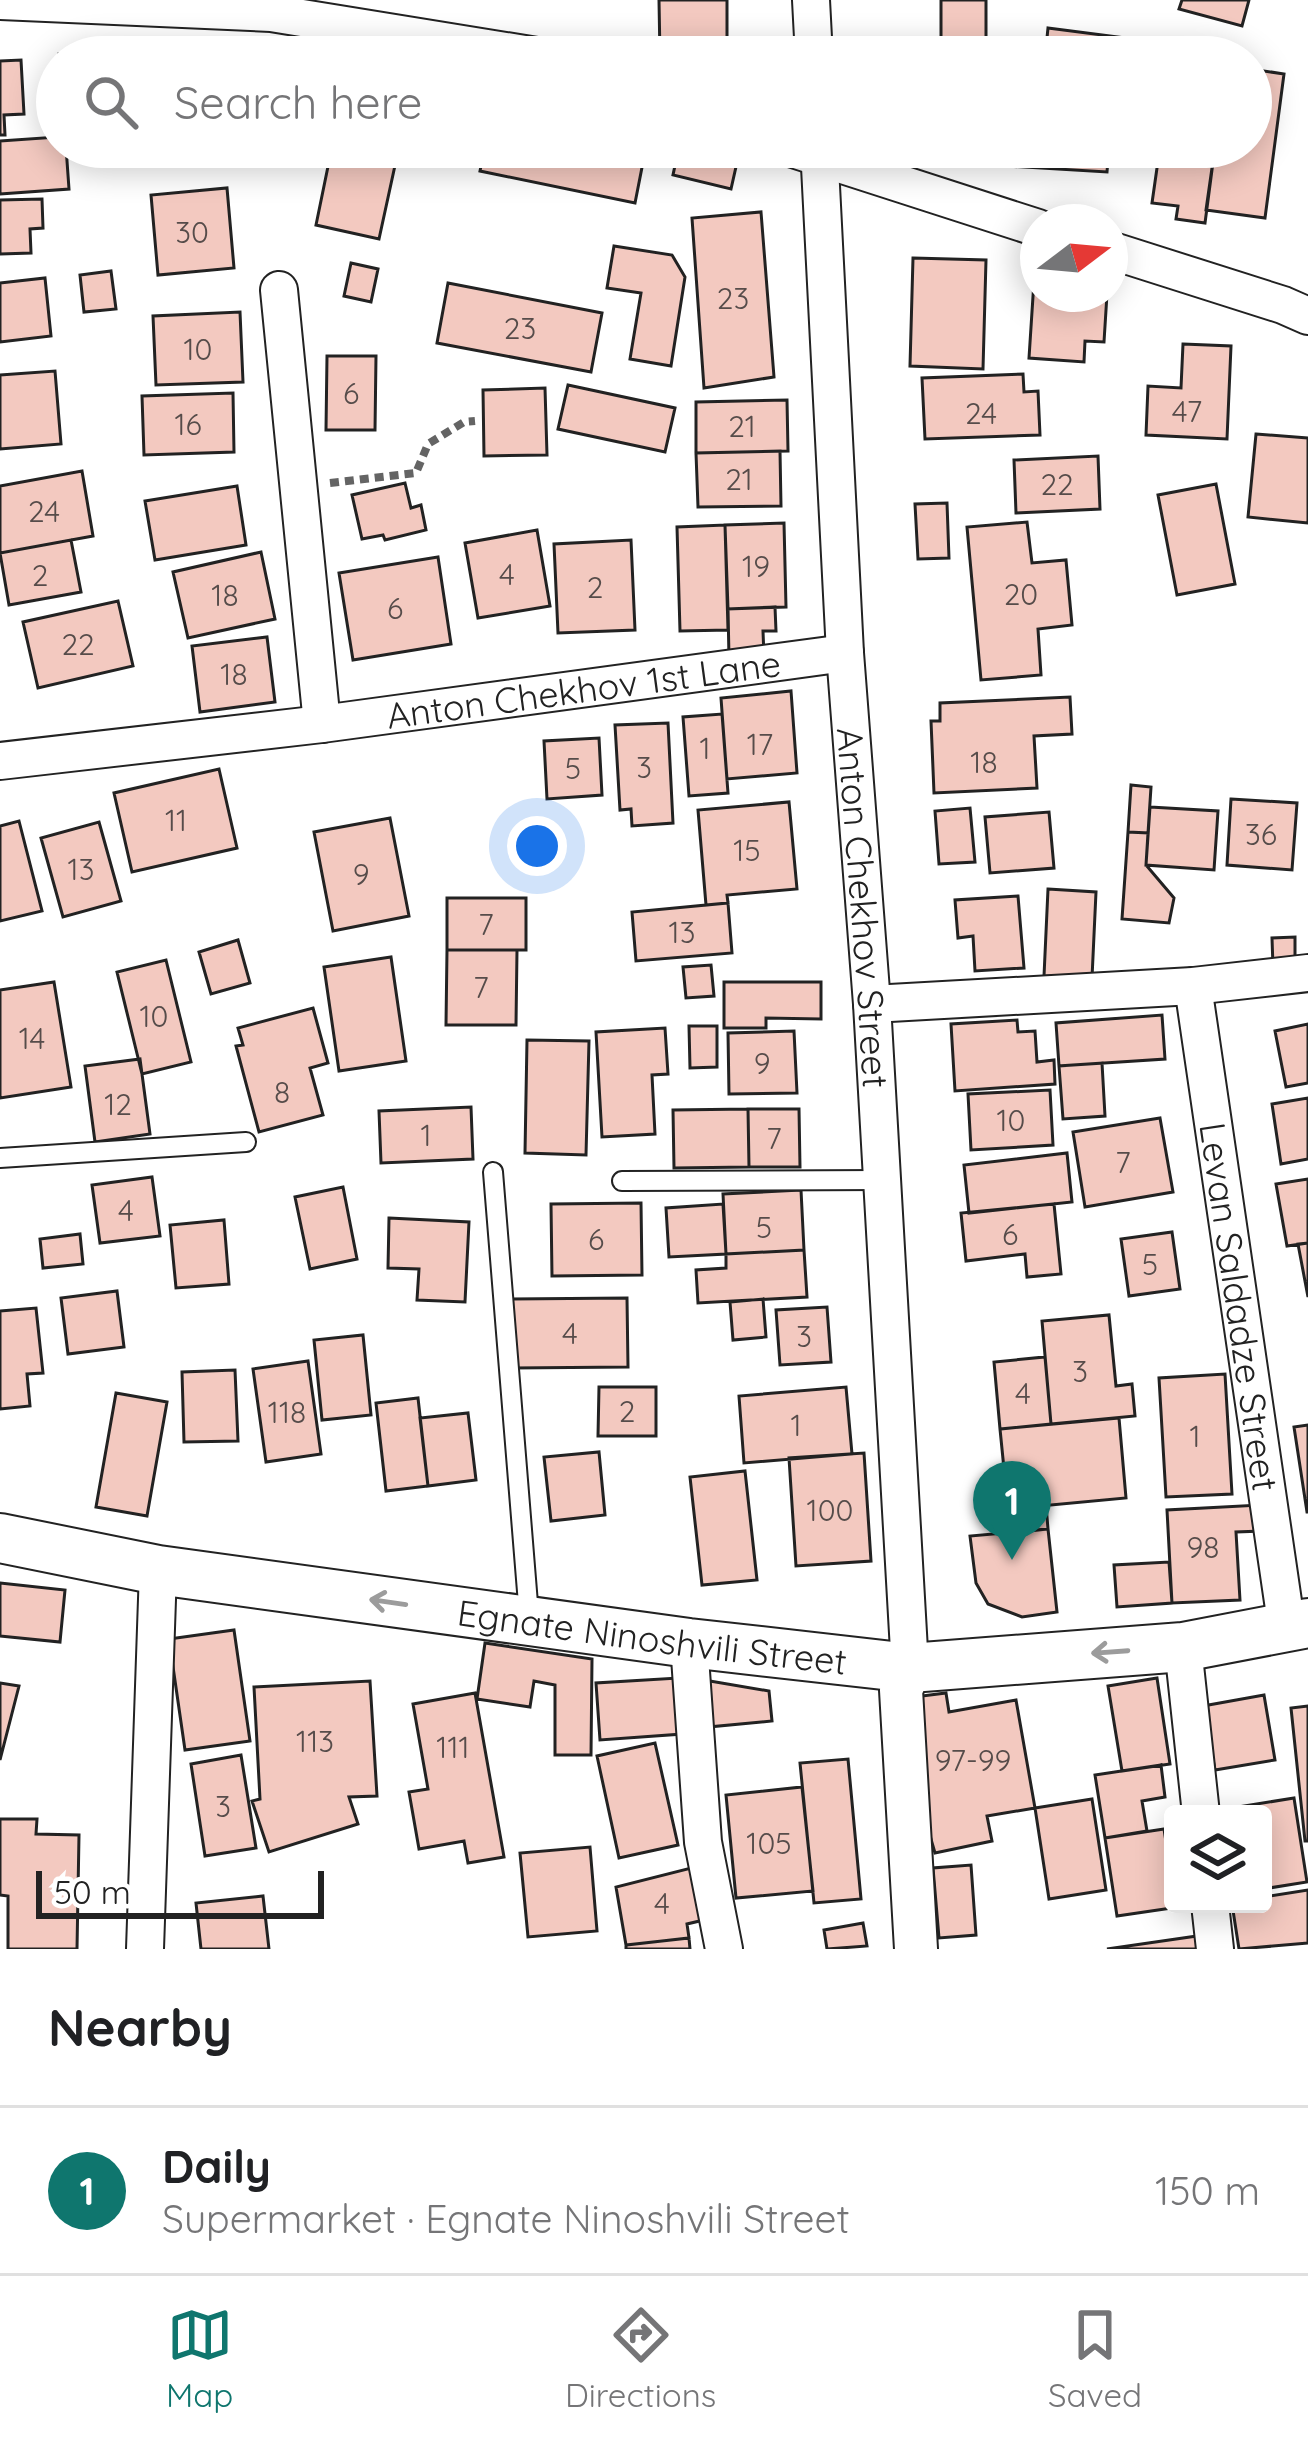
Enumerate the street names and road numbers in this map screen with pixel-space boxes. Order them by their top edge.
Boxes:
street label: Anton Chekhov 1st Lane [384,639,783,738]
street label: Anton Chekhov Street [828,726,899,1089]
street label: Levan Saldadze Street [1191,1119,1289,1494]
street label: Egnate Ninoshvili Street [455,1589,849,1683]

